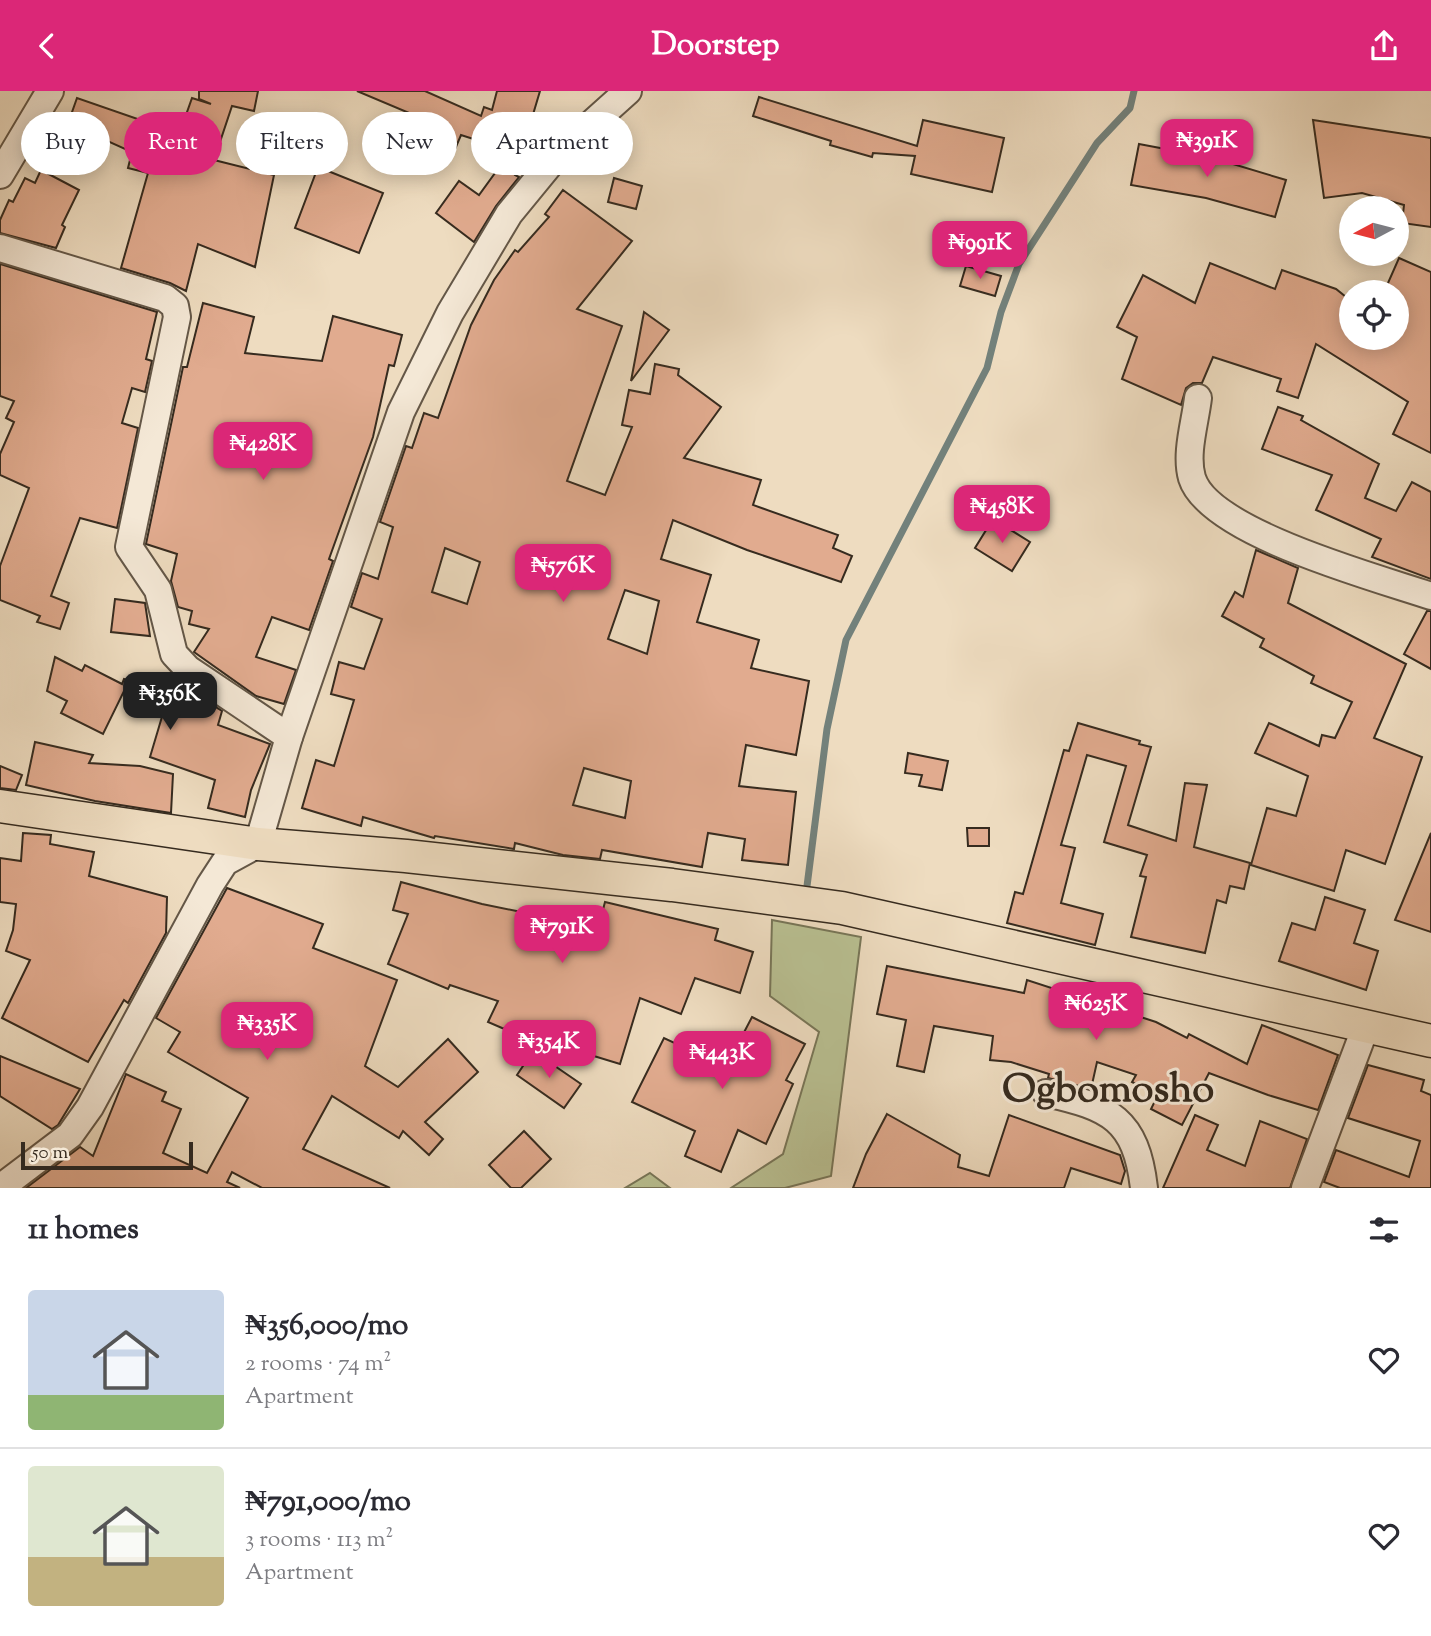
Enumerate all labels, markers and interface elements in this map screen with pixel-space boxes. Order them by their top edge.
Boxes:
text: Doorstep [651,23,780,69]
icon: back [28,27,66,65]
icon: share [1365,27,1403,65]
chip: Buy [21,112,110,175]
chip: Rent [124,112,222,175]
chip: Filters [236,112,348,175]
chip: New [362,112,457,175]
chip: Apartment [471,112,633,175]
pin: ₦391K [1158,119,1256,179]
text: ₦391K [1176,125,1238,158]
north arrow [1339,196,1409,266]
map controls [1339,196,1409,350]
pin: ₦991K [931,221,1029,281]
text: ₦991K [948,227,1012,260]
button: locate [1339,280,1409,350]
pin: ₦428K [214,423,312,482]
text: ₦428K [229,428,297,461]
pin: ₦458K [953,485,1051,545]
text: ₦458K [970,491,1034,524]
pin: ₦576K [514,545,612,604]
text: ₦576K [531,550,595,583]
pin: ₦356K [121,673,219,732]
text: ₦356K [139,678,201,711]
pin: ₦791K [513,905,611,965]
text: ₦791K [530,911,594,944]
pin: ₦625K [1047,983,1145,1042]
text: ₦625K [1064,988,1128,1021]
pin: ₦335K [218,1003,316,1062]
text: ₦335K [237,1008,297,1041]
pin: ₦354K [500,1021,598,1080]
text: ₦354K [518,1026,580,1059]
pin: ₦443K [673,1031,771,1091]
text: ₦443K [689,1037,755,1070]
district label: Ogbomosho [1002,1063,1214,1120]
scale bar [21,1139,192,1171]
text: 50 m [32,1140,68,1167]
text: 11 homes [28,1209,139,1252]
icon: filters [1365,1211,1403,1249]
text: ₦356,000/mo [245,1305,408,1348]
icon: home [84,1318,168,1402]
icon: heart [1365,1341,1403,1379]
text: 2 rooms · 74 m² [245,1348,391,1381]
text: Apartment [245,1381,354,1414]
text: ₦791,000/mo [245,1481,411,1524]
icon: home [84,1494,168,1578]
icon: heart [1365,1517,1403,1555]
text: 3 rooms · 113 m² [245,1524,393,1557]
text: Apartment [245,1557,354,1590]

